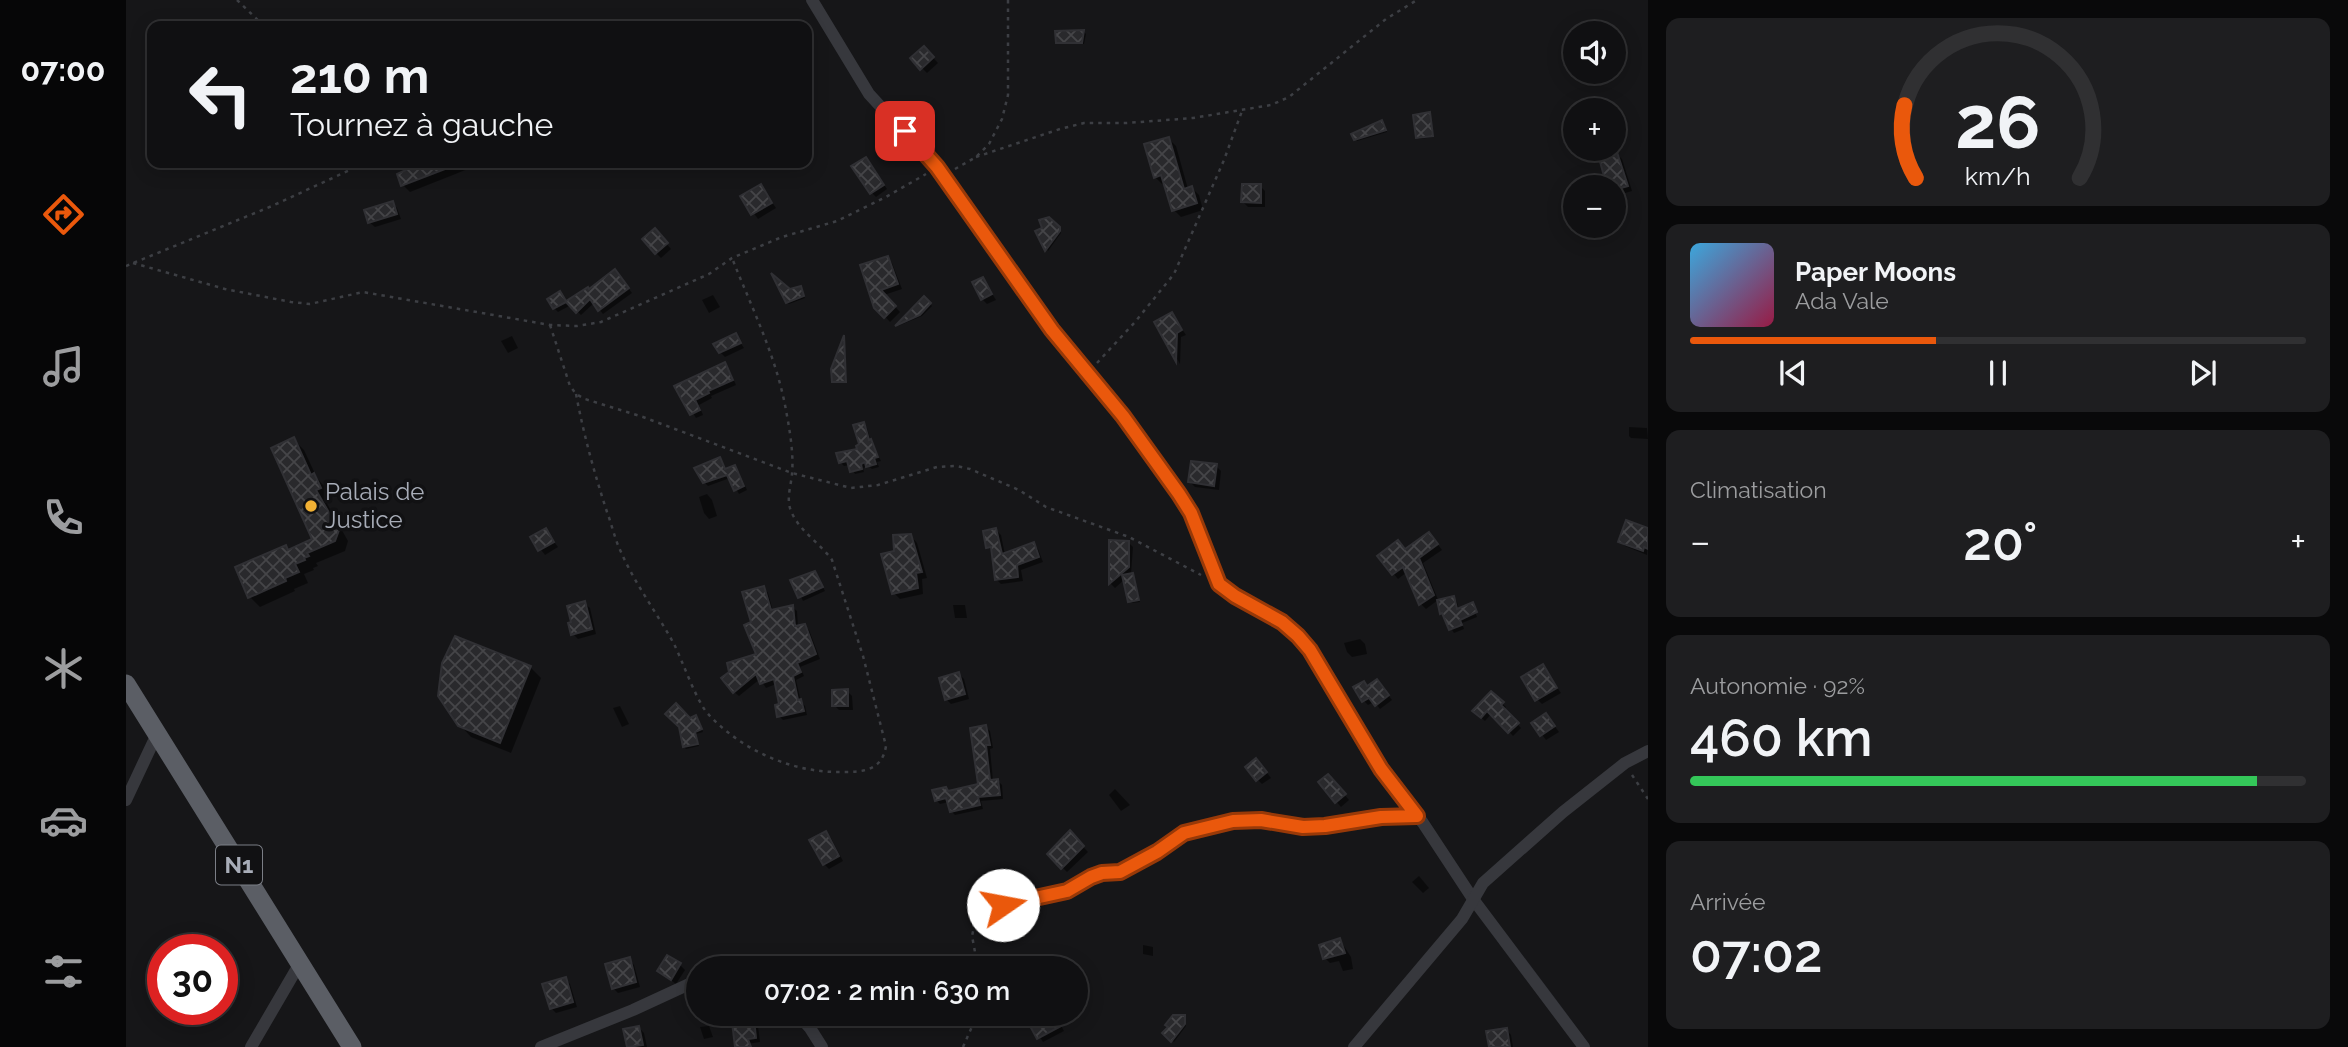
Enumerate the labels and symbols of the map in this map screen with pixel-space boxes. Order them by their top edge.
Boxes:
pin [875,101,935,161]
place label: Palais de Justice [325,477,424,534]
marker: Palais de Justice [303,498,319,514]
road number: N1 [216,846,262,884]
position arrow [966,868,1040,942]
speed limit sign: 30 [147,934,238,1025]

